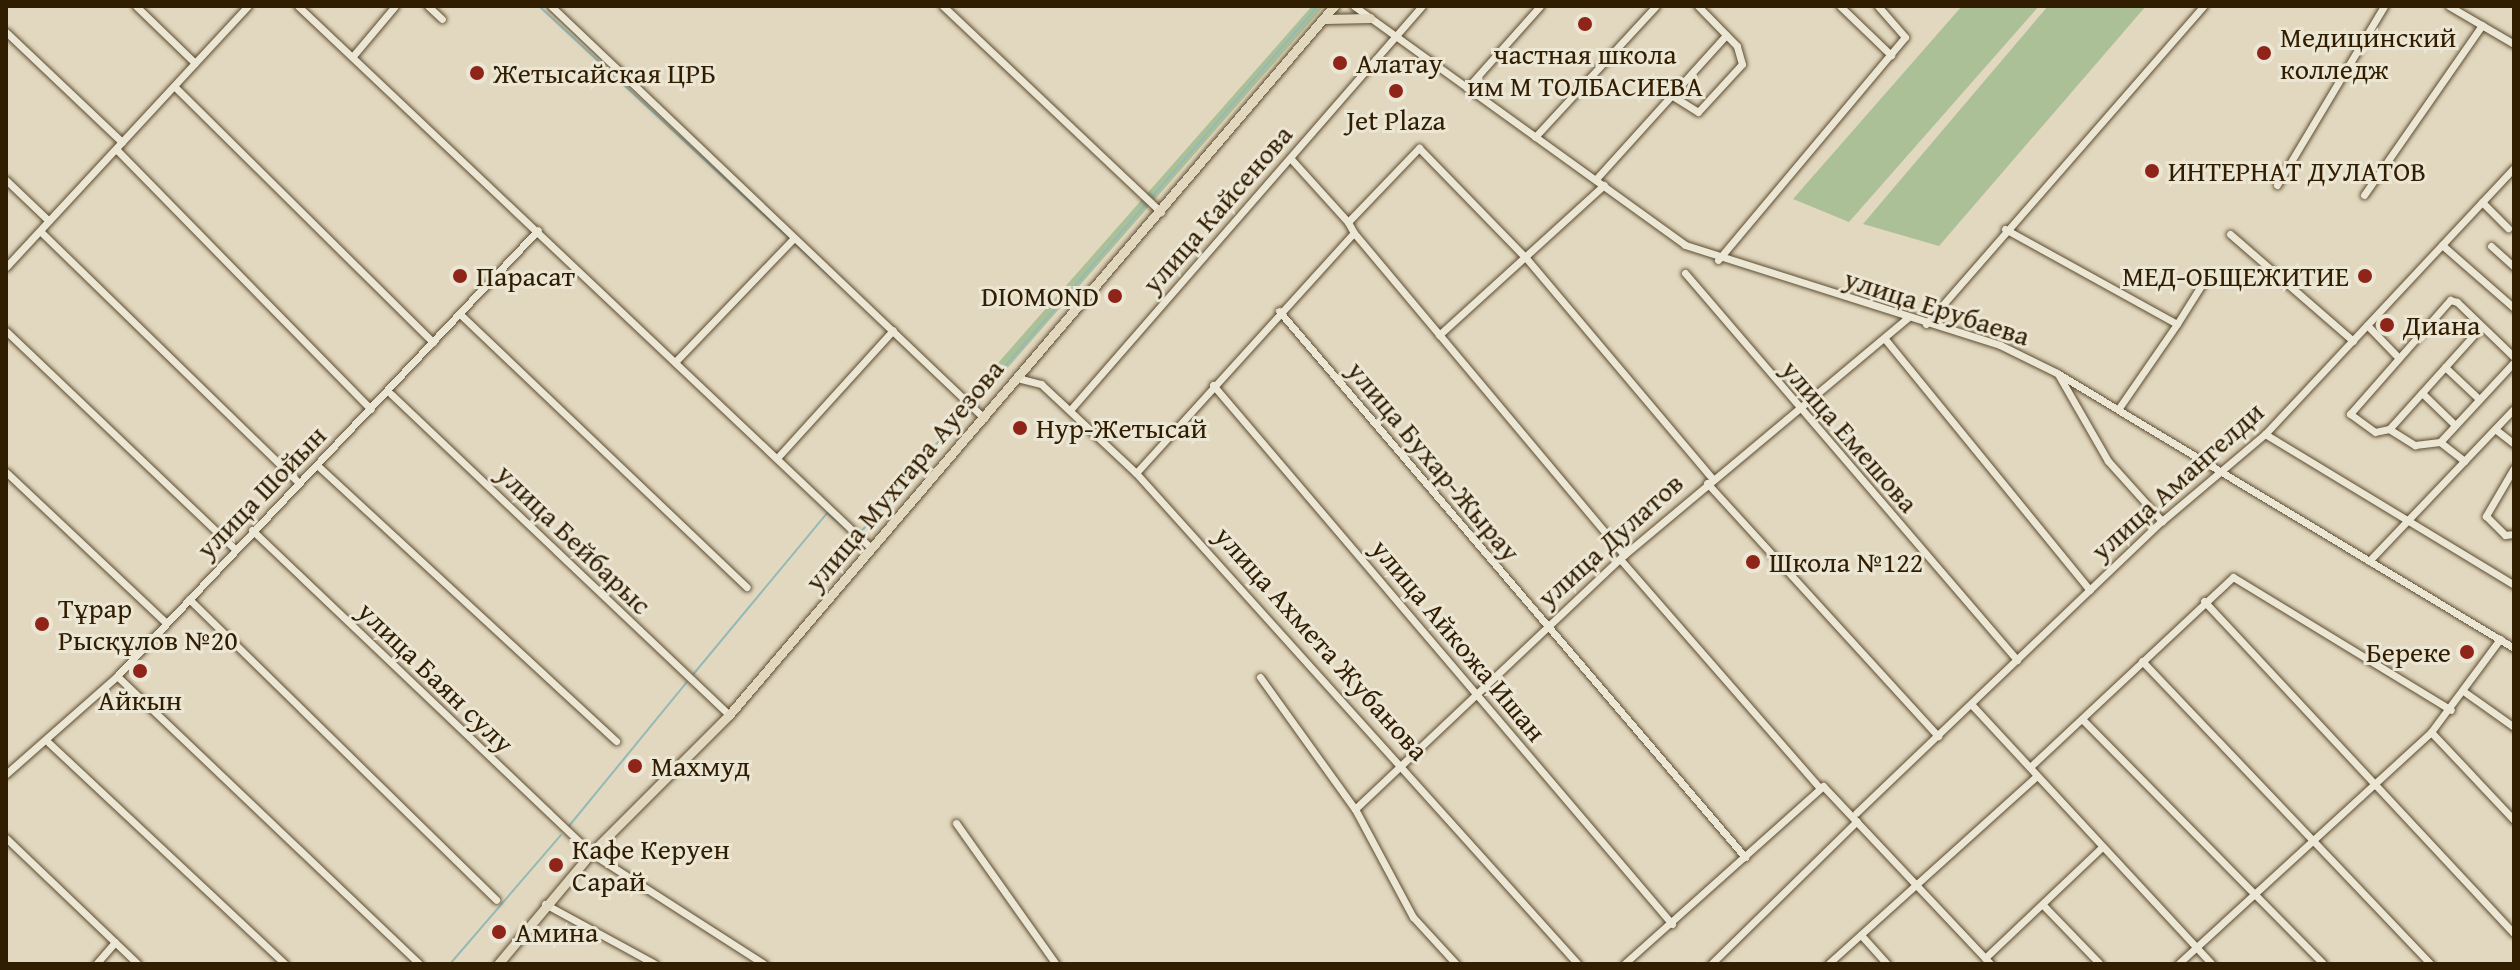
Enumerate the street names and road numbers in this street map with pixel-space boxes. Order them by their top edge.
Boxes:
street label: улица Кайсенова [1135,118,1299,300]
street label: улица Ерубаева [1840,261,2034,353]
street label: улица Мухтара Ауезова [797,353,1011,597]
street label: улица Емешова [1774,353,1926,519]
street label: улица Бухар-Жырау [1340,354,1528,568]
street label: улица Амангелди [2084,395,2270,567]
street label: улица Шойын [189,418,333,566]
street label: улица Бейбарыс [490,457,658,621]
street label: улица Дулатов [1530,466,1690,614]
street label: улица Ахмета Жубанова [1208,519,1436,767]
street label: улица Айкожа Ишан [1365,532,1553,748]
street label: улица Баян сулу [351,594,521,760]

